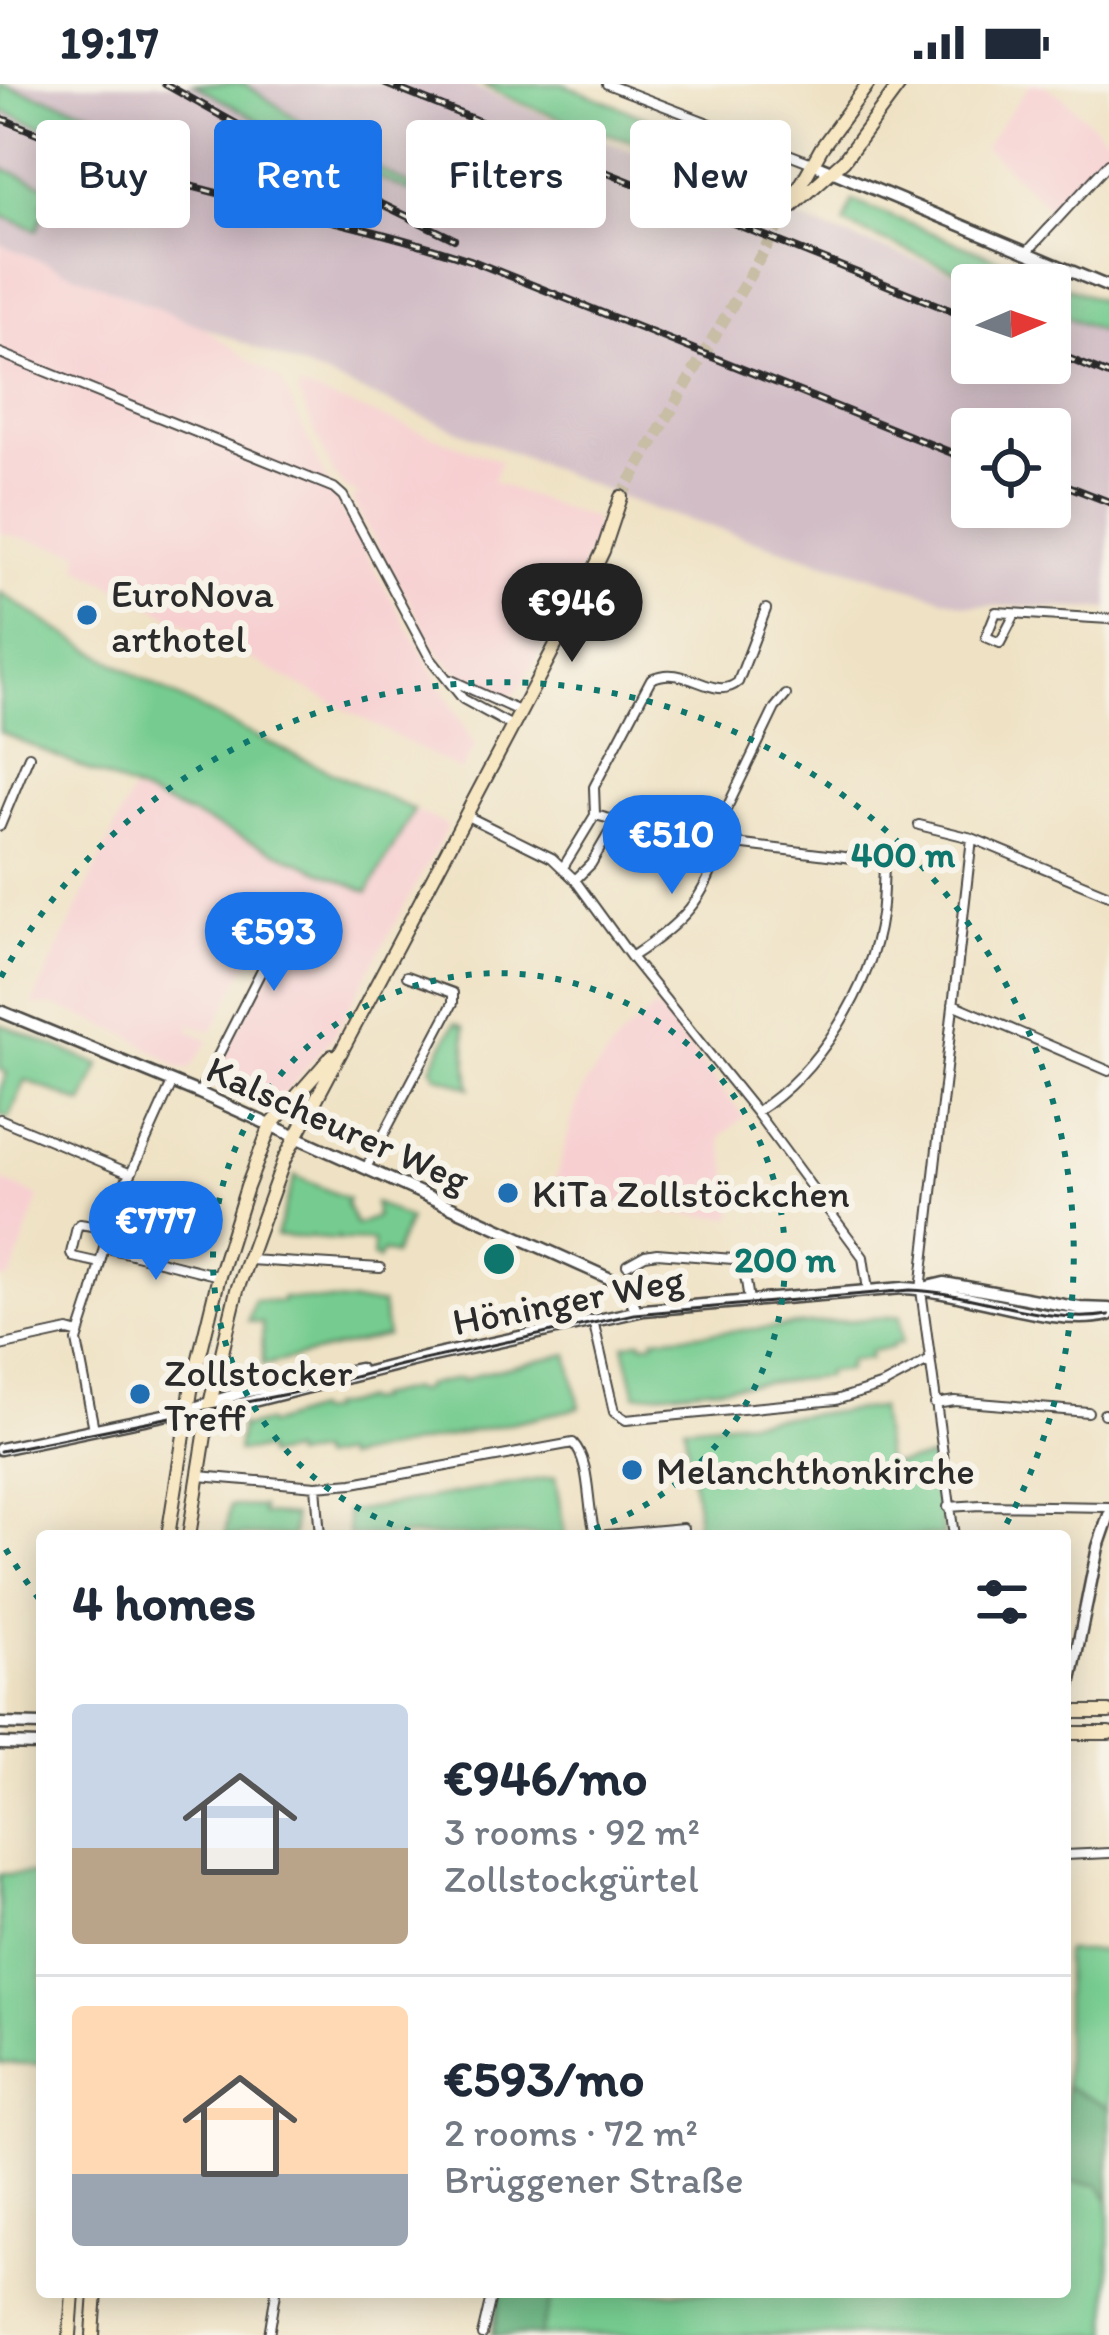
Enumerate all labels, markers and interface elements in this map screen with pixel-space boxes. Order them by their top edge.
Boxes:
text: 19:17 [60,15,159,69]
chip: Buy [36,120,190,228]
chip: Rent [214,120,382,228]
chip: Filters [406,120,606,228]
chip: New [630,120,791,228]
north arrow [951,264,1071,384]
map controls [951,264,1071,528]
button: locate [951,408,1071,528]
pin: €946 [501,563,643,665]
place label: EuroNova arthotel [111,570,274,662]
text: €946 [529,578,615,625]
marker: EuroNova arthotel [74,602,100,628]
pin: €510 [601,795,743,897]
text: €510 [630,810,714,857]
text: 400 m [851,833,956,876]
pin: €593 [203,892,345,994]
text: €593 [232,907,316,954]
street label: Kalscheurer Weg [199,1045,477,1203]
place label: KiTa Zollstöckchen [532,1170,850,1217]
marker: KiTa Zollstöckchen [495,1180,521,1206]
pin: €777 [85,1181,227,1283]
text: €777 [116,1196,196,1243]
centre of rings [478,1238,520,1280]
text: 200 m [734,1238,837,1281]
street label: Höninger Weg [448,1255,688,1345]
place label: Zollstocker Treff [164,1349,353,1441]
marker: Zollstocker Treff [127,1381,153,1407]
place label: Melanchthonkirche [656,1447,975,1494]
marker: Melanchthonkirche [619,1457,645,1483]
icon: filters [969,1569,1035,1635]
text: 4 homes [72,1572,256,1633]
text: €946/mo [444,1747,648,1808]
icon: home [168,1752,312,1896]
text: 3 rooms · 92 m² [444,1808,700,1855]
text: Zollstockgürtel [444,1855,699,1902]
text: €593/mo [444,2048,645,2109]
icon: home [168,2054,312,2198]
text: 2 rooms · 72 m² [444,2109,698,2156]
text: Brüggener Straße [444,2156,744,2203]

